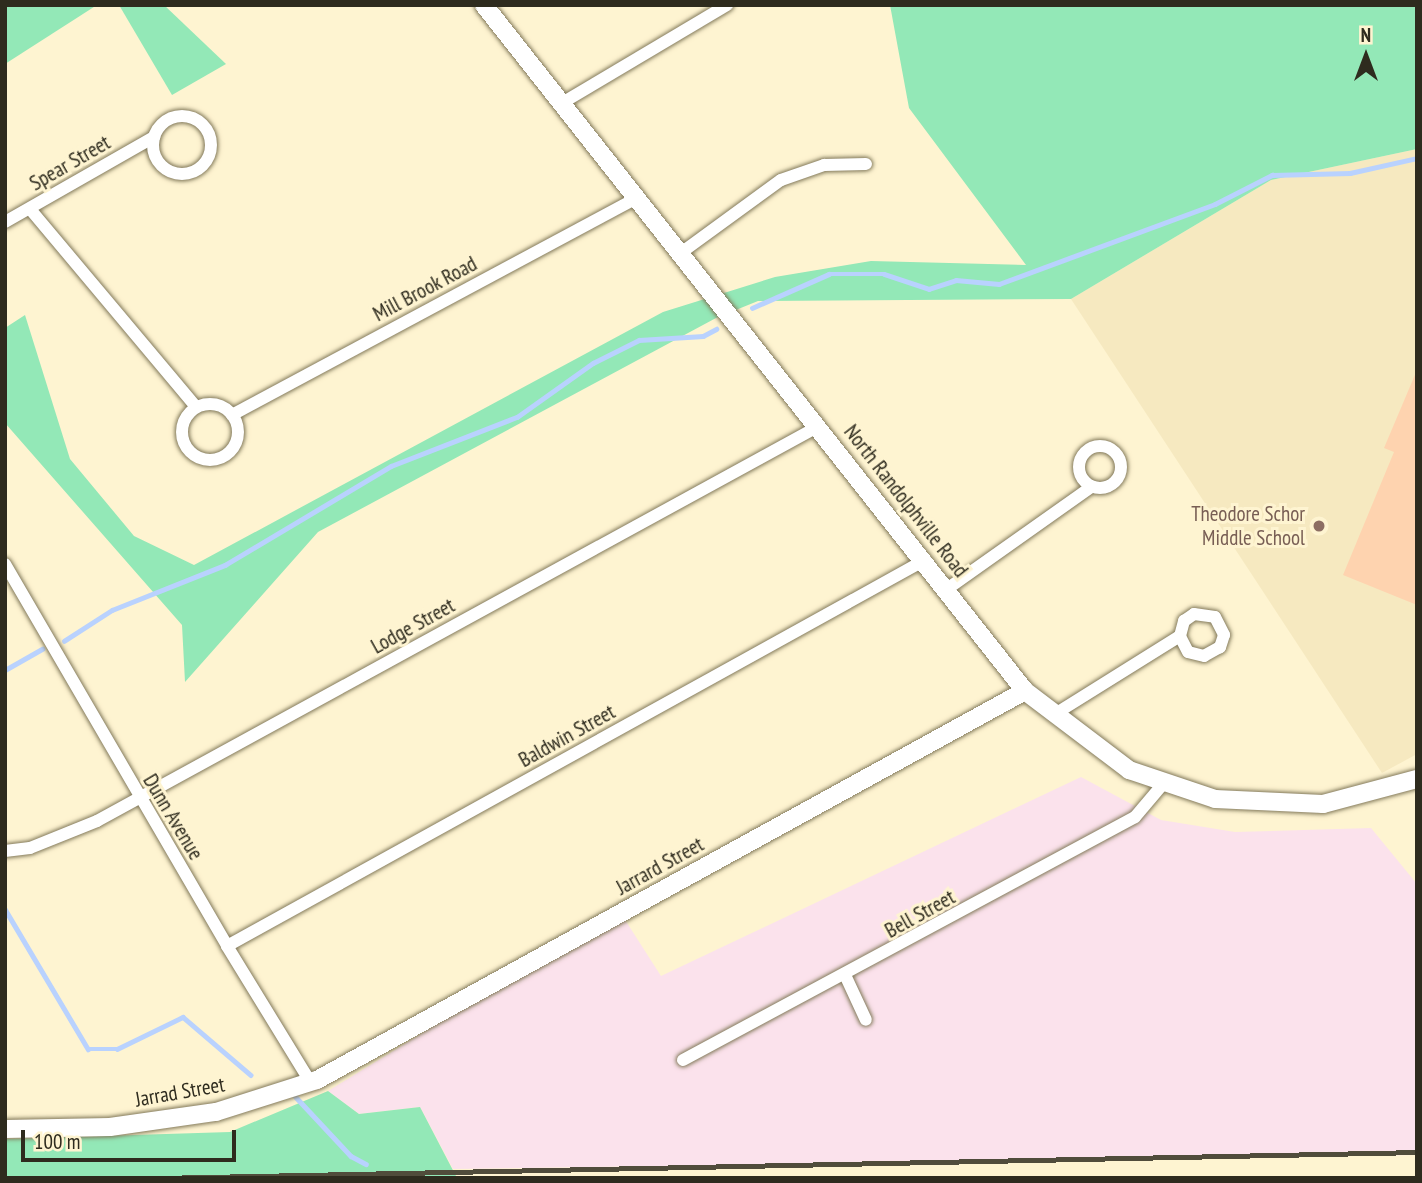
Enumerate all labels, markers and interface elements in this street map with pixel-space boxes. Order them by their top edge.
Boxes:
north arrow [1331,21,1401,91]
text: N [1361,23,1371,47]
street label: Spear Street [25,130,115,196]
street label: Mill Brook Road [369,251,481,327]
street label: North Randolphville Road [839,420,973,582]
place label: Theodore Schor Middle School [1191,501,1305,551]
marker: Theodore Schor Middle School [1311,518,1327,534]
street label: Lodge Street [367,593,459,659]
street label: Baldwin Street [514,699,620,773]
street label: Dunn Avenue [137,769,209,865]
street label: Jarrard Street [612,832,708,900]
street label: Bell Street [881,884,959,944]
street label: Jarrad Street [133,1072,227,1112]
scale bar [24,1116,240,1160]
text: 100 m [34,1128,80,1155]

